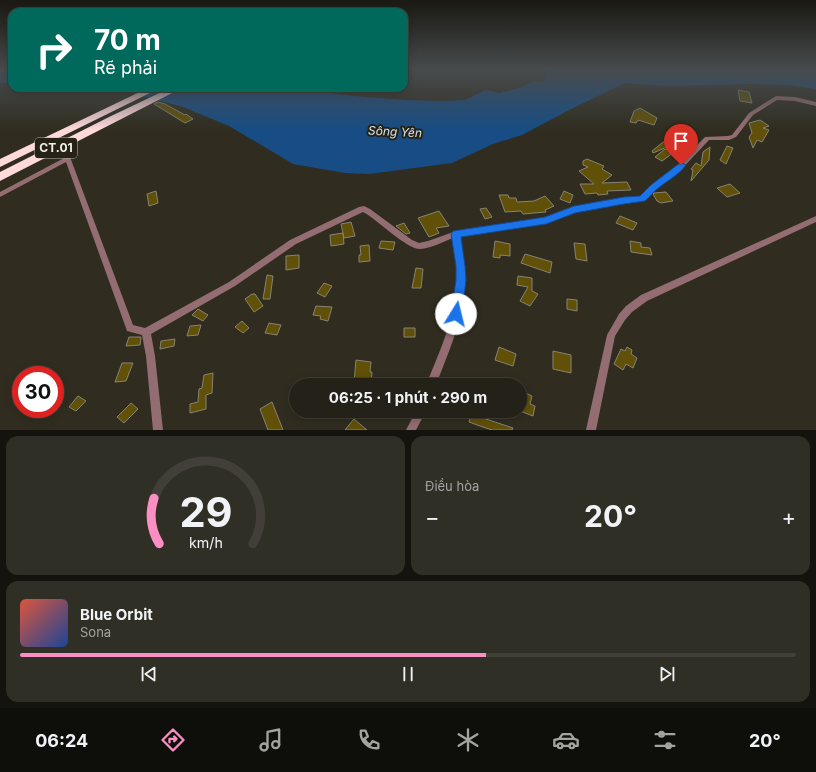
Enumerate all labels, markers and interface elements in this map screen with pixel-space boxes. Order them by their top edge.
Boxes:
text: 70 m [94,23,161,57]
icon: right [28,24,80,76]
text: Rẽ phải [94,57,157,78]
water label: Sông Yên [368,123,422,140]
pin [664,124,698,165]
icon: arrive [670,130,692,152]
road number: CT.01 [35,138,77,158]
position arrow [435,293,477,335]
speed limit sign: 30 [12,366,64,418]
text: 06:25 · 1 phút · 290 m [329,388,487,407]
text: Điều hòa [425,478,479,494]
text: 29 [179,486,232,536]
text: 20° [584,498,637,534]
text: − [425,504,440,530]
text: + [781,504,796,530]
text: km/h [189,533,222,550]
text: Blue Orbit [80,605,153,624]
text: Sona [80,624,111,640]
icon: previous [138,663,160,685]
icon: pause [397,663,419,685]
icon: next [656,663,678,685]
icon: directions [159,726,187,754]
icon: music [257,726,285,754]
icon: phone [355,726,383,754]
icon: climate [454,726,482,754]
icon: car [552,726,580,754]
icon: filters [651,726,679,754]
text: 06:24 [35,730,88,751]
text: 20° [749,730,781,751]

